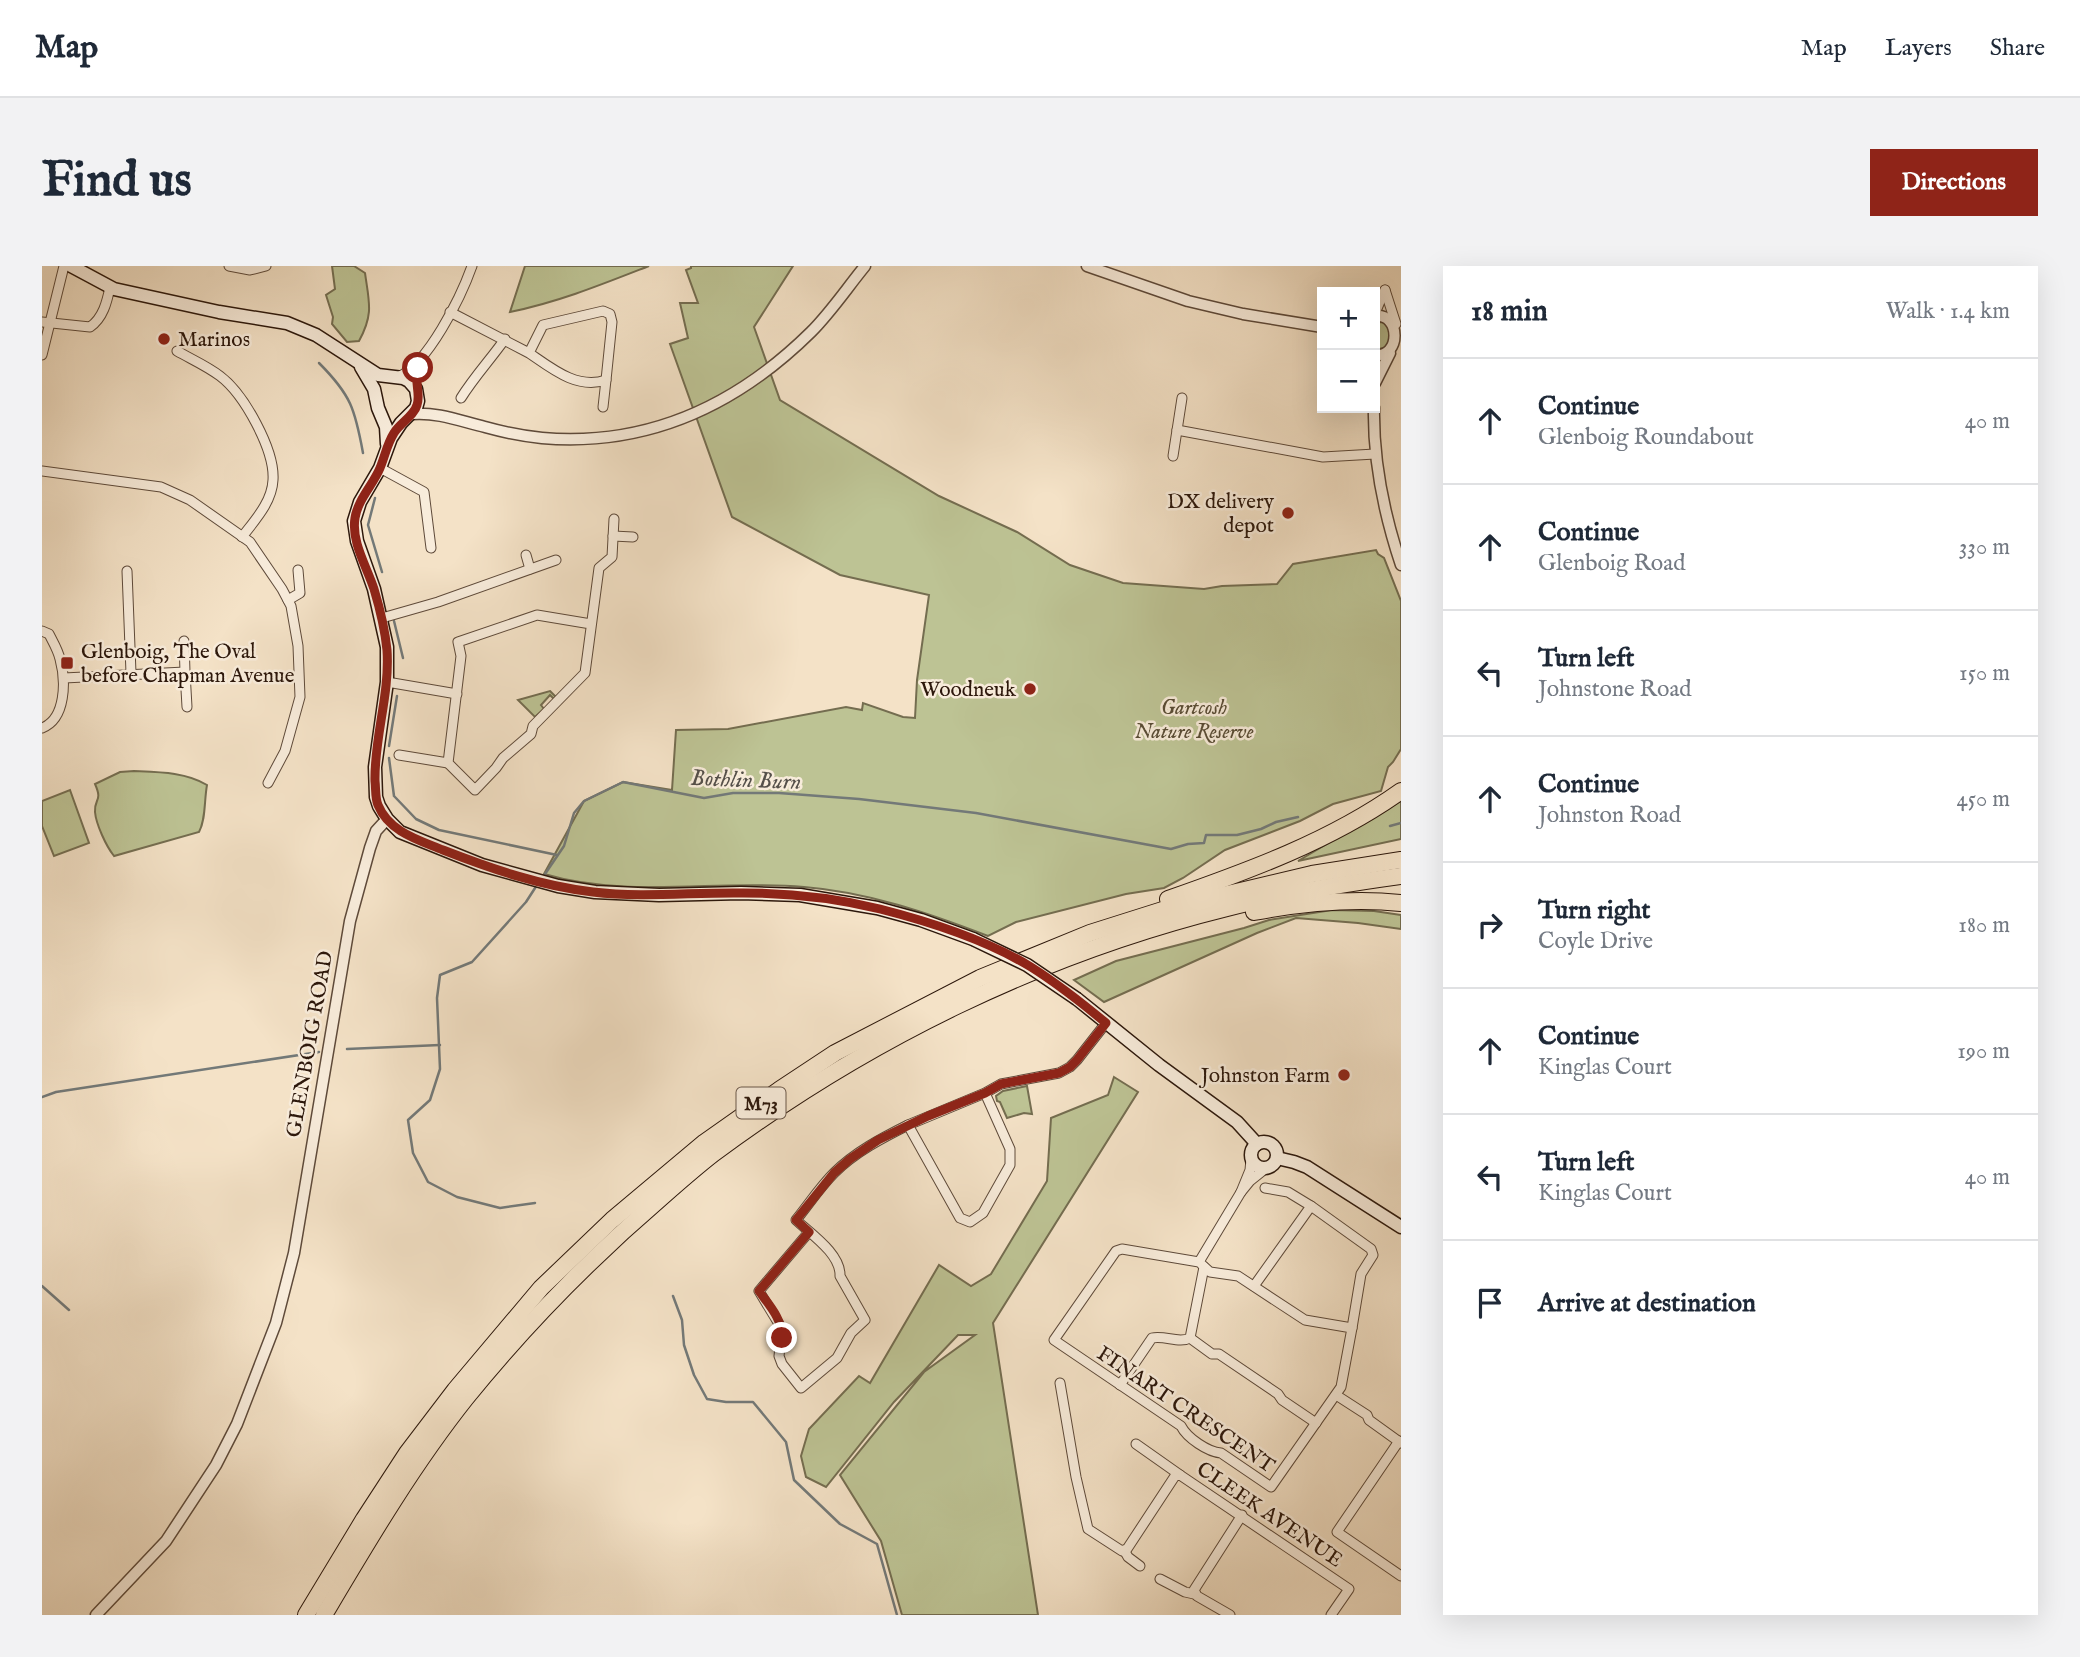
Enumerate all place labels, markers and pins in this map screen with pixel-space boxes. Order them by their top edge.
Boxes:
place label: Marinos [178,327,250,354]
marker: Marinos [156,331,172,347]
place label: DX delivery depot [1167,489,1275,540]
marker: DX delivery depot [1280,505,1296,521]
place label: Glenboig, The Oval before Chapman Avenue [81,639,295,690]
marker: Glenboig, The Oval before Chapman Avenue [59,655,75,671]
place label: Woodneuk [920,677,1017,704]
marker: Woodneuk [1022,681,1038,697]
place label: Johnston Farm [1199,1063,1330,1090]
marker: Johnston Farm [1336,1067,1352,1083]

